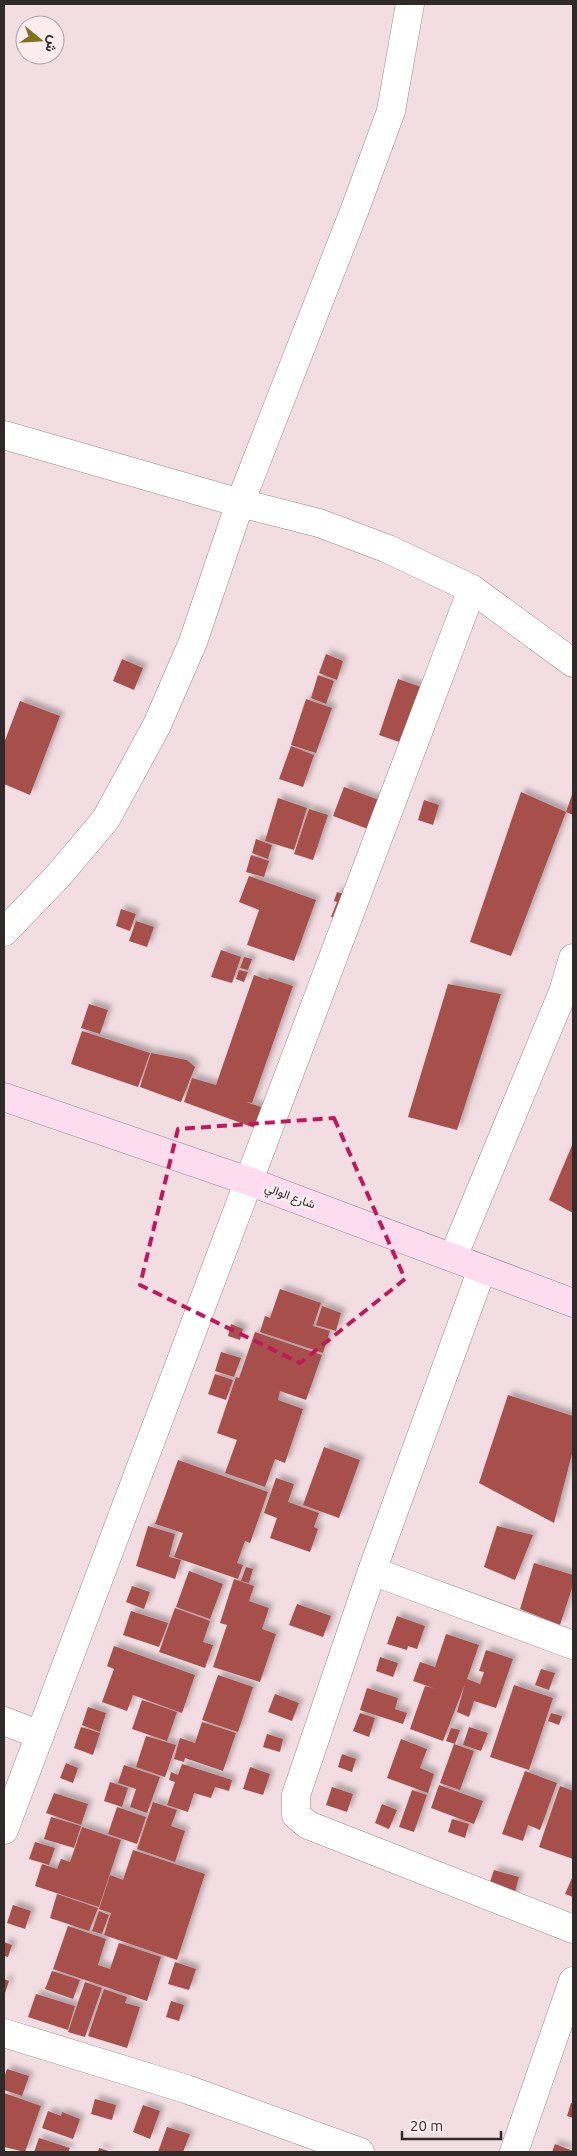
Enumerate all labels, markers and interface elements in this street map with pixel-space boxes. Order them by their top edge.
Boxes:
north arrow [15,15,65,65]
text: ش [41,33,63,55]
street label: شارع الوالي [262,1180,317,1214]
scale bar [402,2108,501,2140]
text: 20 m [410,2117,443,2134]

